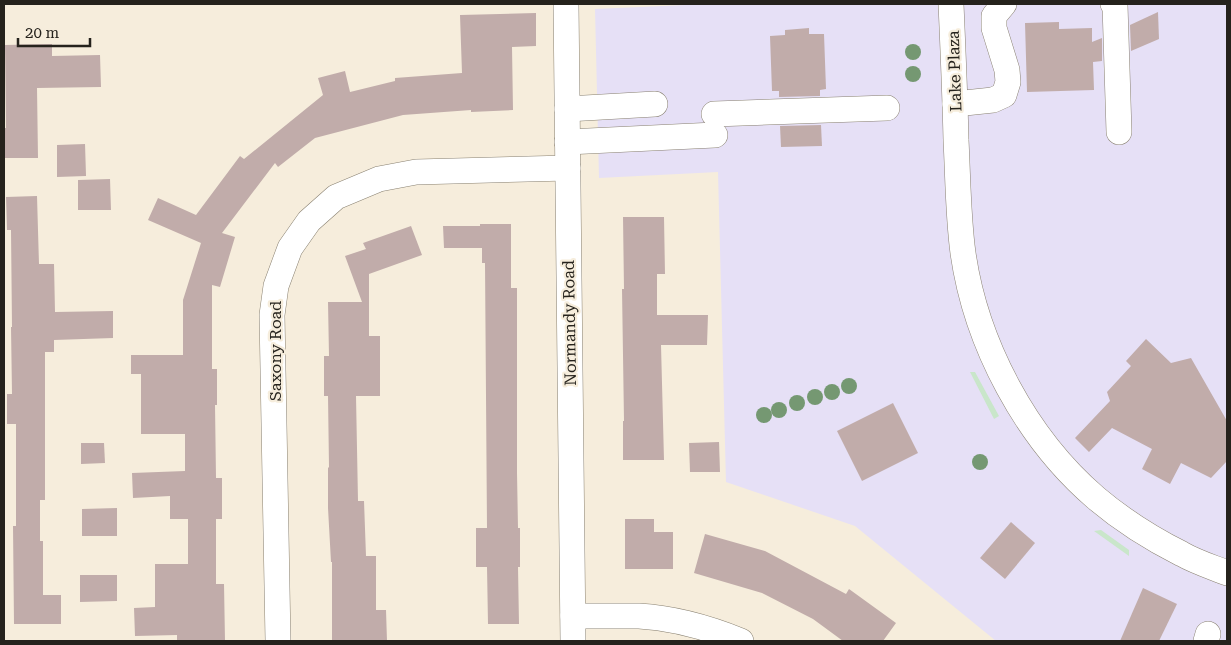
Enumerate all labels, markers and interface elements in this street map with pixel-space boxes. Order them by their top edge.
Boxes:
scale bar [18,15,90,47]
text: 20 m [25,24,60,42]
street label: Lake Plaza [944,30,965,112]
street label: Normandy Road [559,260,580,386]
street label: Saxony Road [266,301,285,401]

